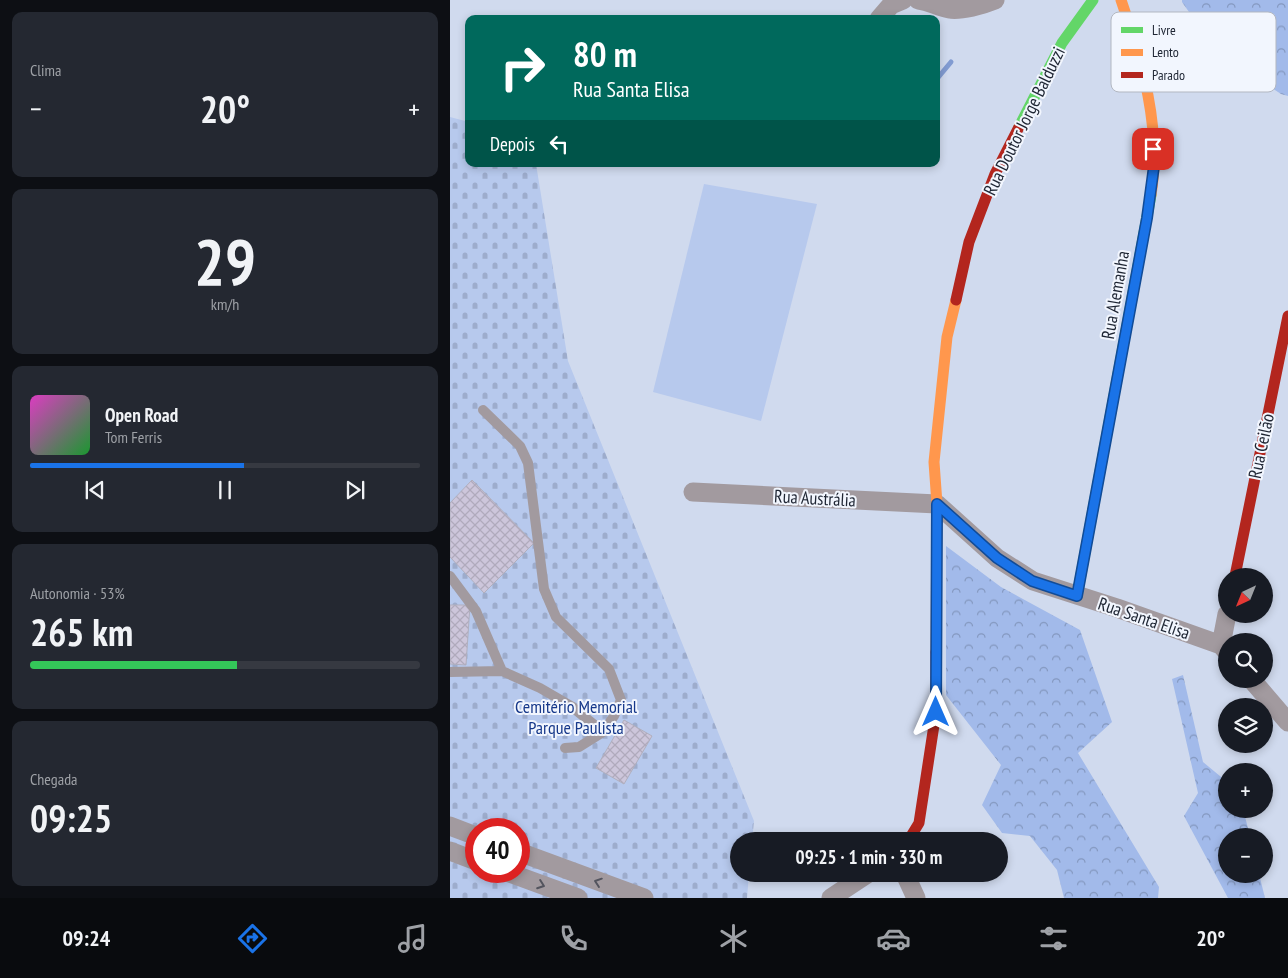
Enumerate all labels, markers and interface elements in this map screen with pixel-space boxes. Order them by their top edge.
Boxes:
legend [1111,12,1276,92]
text: Livre [1152,21,1176,39]
text: 80 m [573,31,637,77]
icon: right [490,35,555,100]
street label: Rua Doutor Jorge Balduzzi [978,43,1070,199]
text: Lento [1152,43,1179,61]
text: Clima [30,60,61,80]
text: Parado [1152,66,1185,84]
text: Rua Santa Elisa [573,75,690,103]
text: 20° [200,84,250,133]
text: − [30,90,42,127]
text: + [408,90,420,127]
pin [1132,128,1174,170]
icon: left [545,130,573,158]
text: Depois [490,132,535,156]
icon: arrive [1139,135,1167,163]
text: 29 [194,219,256,303]
street label: Rua Alemanha [1096,249,1134,341]
text: km/h [211,294,239,314]
text: Open Road [105,403,178,427]
street label: Rua Ceilão [1243,411,1279,481]
text: Tom Ferris [105,427,162,447]
icon: previous [81,476,109,504]
icon: pause [211,476,239,504]
icon: next [341,476,369,504]
street label: Rua Austrália [774,484,856,512]
north arrow [1218,568,1272,622]
map controls [1218,568,1273,883]
text: Autonomia · 53% [30,583,125,603]
street label: Rua Santa Elisa [1095,592,1193,644]
text: 265 km [30,607,133,656]
button: search [1218,633,1273,688]
position arrow [909,685,961,737]
park label: Cemitério Memorial Parque Paulista [515,695,638,739]
button: layers [1218,698,1273,753]
button: + [1218,763,1273,818]
text: Chegada [30,769,78,789]
text: 09:25 [30,793,112,842]
speed limit sign: 40 [465,818,530,883]
button: − [1218,828,1273,883]
text: 09:25 · 1 min · 330 m [796,845,942,869]
one-way arrow [595,878,603,888]
one-way arrow [536,879,545,889]
icon: directions [235,921,270,956]
icon: music [395,921,430,956]
icon: phone [556,921,591,956]
icon: climate [716,921,751,956]
icon: car [876,921,911,956]
icon: filters [1036,921,1071,956]
text: 09:24 [63,924,110,952]
text: 20° [1196,924,1225,952]

